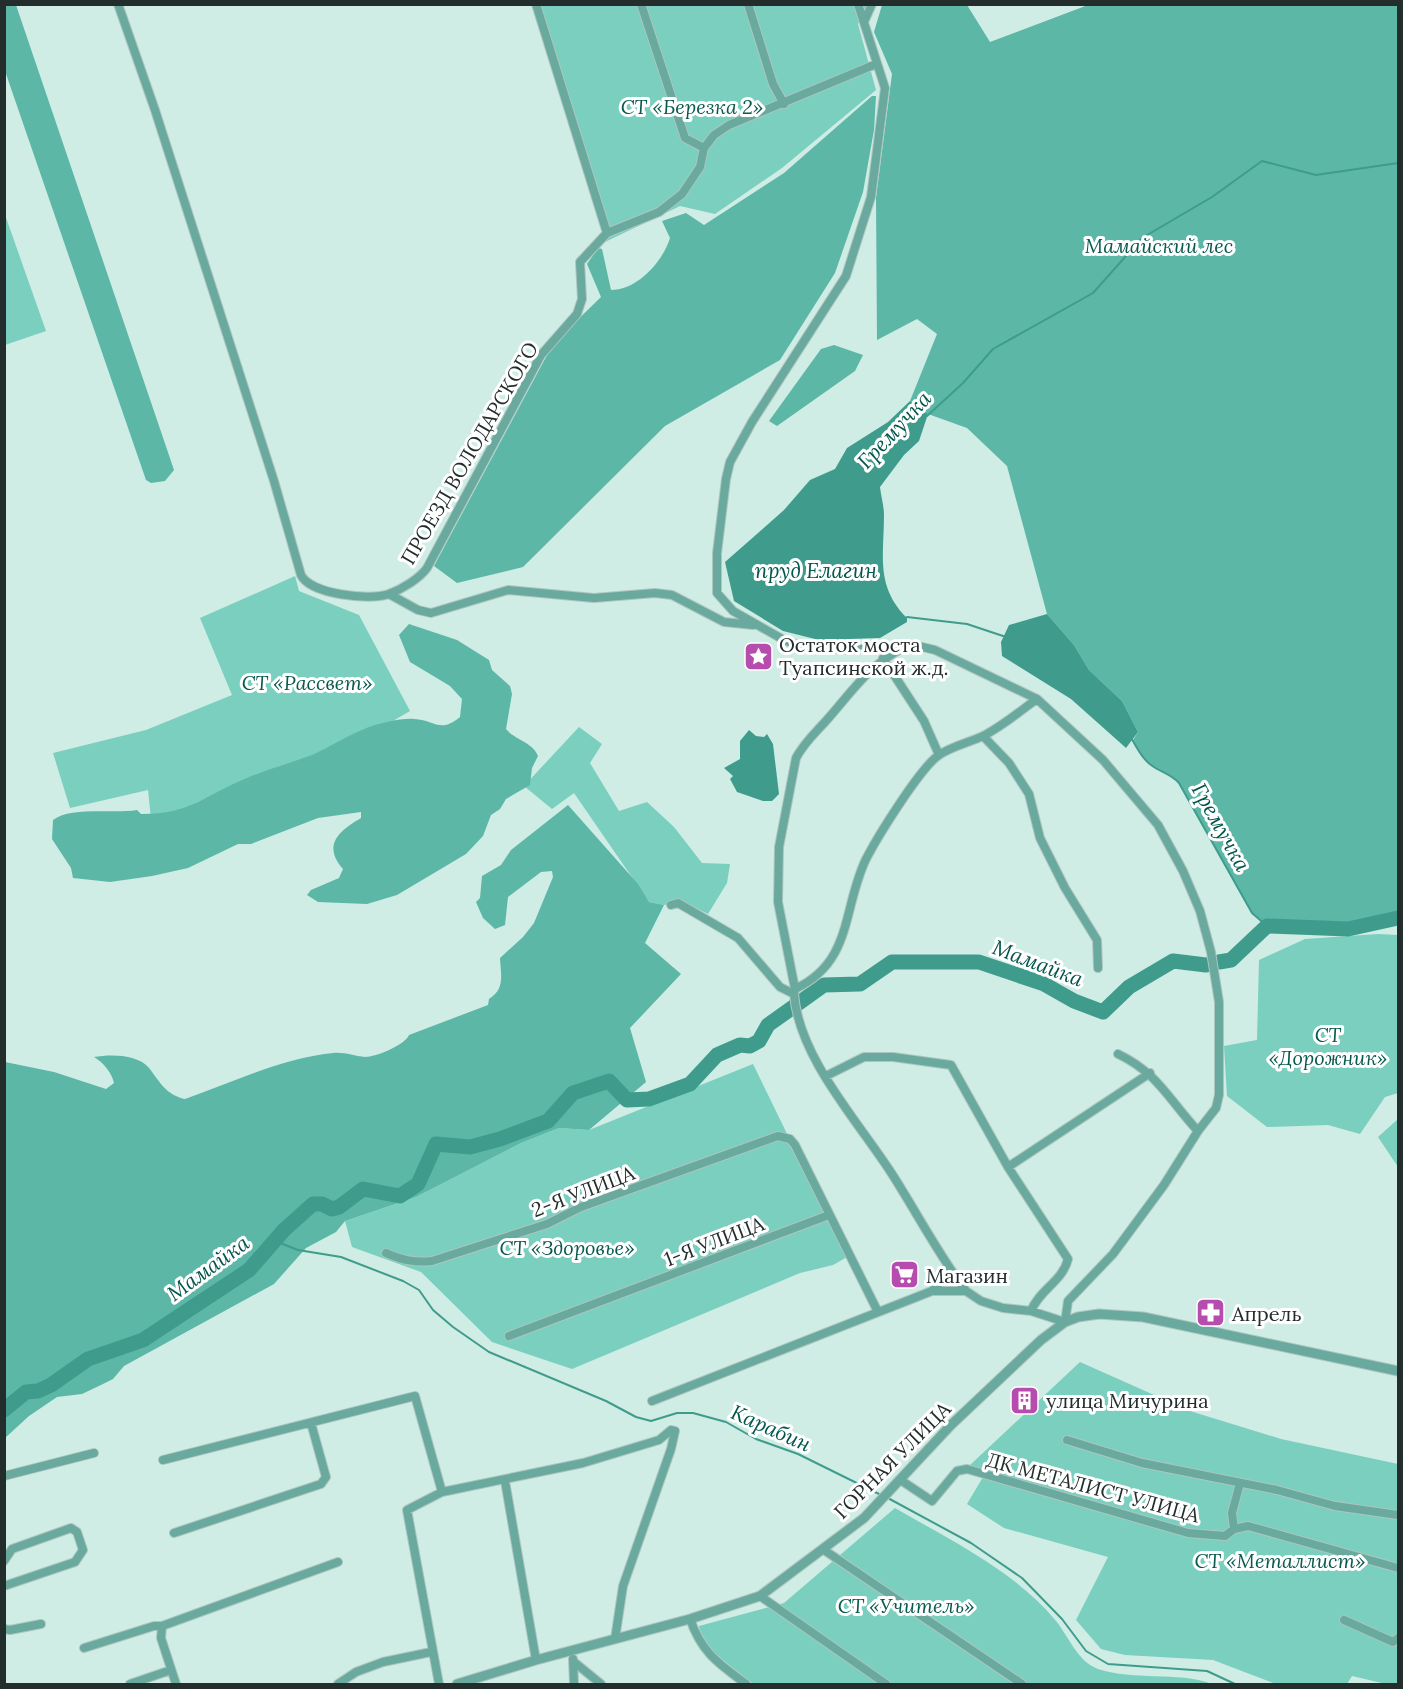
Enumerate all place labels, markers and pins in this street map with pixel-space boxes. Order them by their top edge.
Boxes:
place label: Остаток моста Туапсинской ж.д. [779,632,949,680]
place icon: Остаток моста Туапсинской ж.д. [742,640,774,672]
supermarket icon: Магазин [889,1259,921,1291]
place label: Магазин [926,1263,1008,1288]
pharmacy icon: Апрель [1195,1297,1227,1329]
place label: Апрель [1231,1301,1302,1326]
building icon: улица Мичурина [1009,1384,1041,1416]
place label: улица Мичурина [1046,1388,1209,1413]

